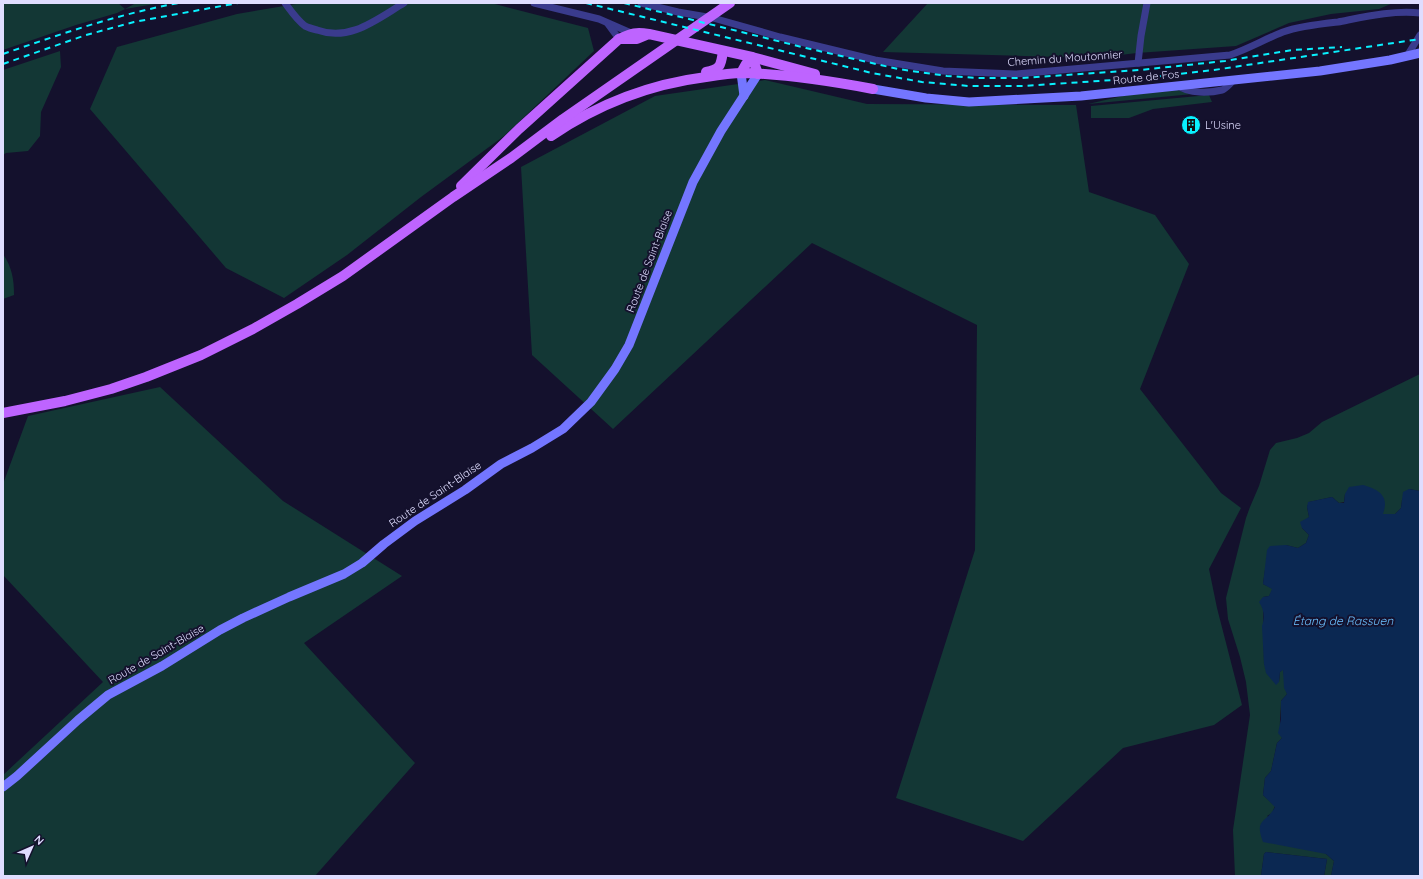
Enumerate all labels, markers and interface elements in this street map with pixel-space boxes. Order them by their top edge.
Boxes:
street label: Chemin du Moutonnier [1007,47,1124,69]
street label: Route de Fos [1112,67,1180,87]
building icon: L'Usine [1180,114,1202,136]
place label: L'Usine [1205,118,1241,132]
street label: Route de Saint-Blaise [623,208,675,314]
street label: Route de Saint-Blaise [386,458,484,530]
water label: Étang de Rassuen [1293,613,1394,628]
street label: Route de Saint-Blaise [105,621,207,687]
north arrow [12,827,52,867]
text: N [31,832,47,848]

